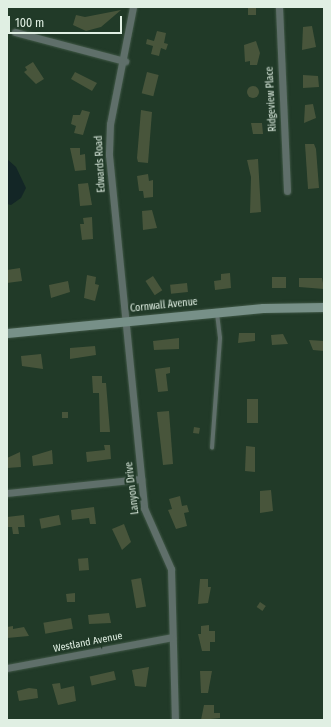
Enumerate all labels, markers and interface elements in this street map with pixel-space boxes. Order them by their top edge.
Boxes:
scale bar [10,8,124,34]
text: 100 m [15,16,44,30]
street label: Ridgeview Place [264,66,280,132]
street label: Edwards Road [94,135,108,193]
street label: Cornwall Avenue [130,296,198,316]
street label: Lanyon Drive [124,461,142,515]
street label: Westland Avenue [52,630,124,656]

